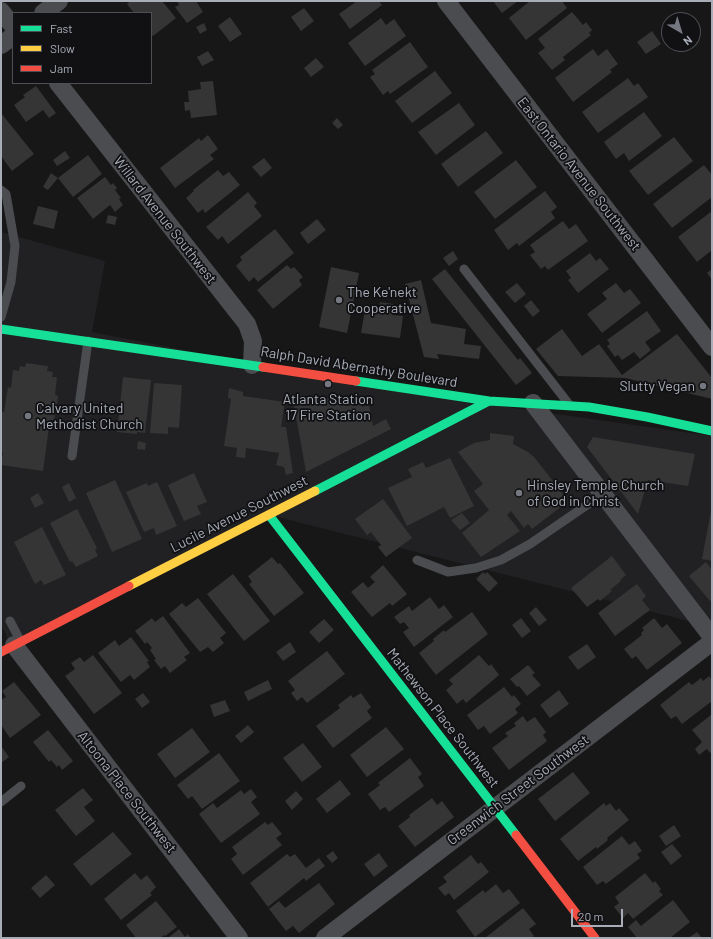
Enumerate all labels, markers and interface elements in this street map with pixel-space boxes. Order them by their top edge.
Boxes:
legend [12,12,152,84]
north arrow [661,12,701,52]
text: Fast [50,21,73,35]
text: N [681,34,695,48]
text: Slow [50,41,75,55]
text: Jam [50,61,73,75]
street label: East Ontario Avenue Southwest [514,94,644,254]
street label: Willard Avenue Southwest [110,153,220,287]
place label: The Ke'nekt Cooperative [347,284,421,316]
marker: The Ke'nekt Cooperative [334,295,344,305]
street label: Ralph David Abernathy Boulevard [259,343,459,391]
place label: Slutty Vegan [619,378,695,394]
marker: Atlanta Station 17 Fire Station [323,379,333,389]
marker: Slutty Vegan [698,381,708,391]
place label: Atlanta Station 17 Fire Station [283,391,373,424]
place label: Calvary United Methodist Church [36,400,143,432]
marker: Calvary United Methodist Church [23,411,33,421]
street label: Lucile Avenue Southwest [168,472,310,556]
place label: Hinsley Temple Church of God in Christ [527,477,664,510]
marker: Hinsley Temple Church of God in Christ [514,488,524,498]
street label: Mathewson Place Southwest [383,645,503,791]
street label: Altoona Place Southwest [74,728,180,856]
street label: Greenwich Street Southwest [444,731,592,849]
scale bar [573,901,625,927]
text: 20 m [578,909,604,923]

